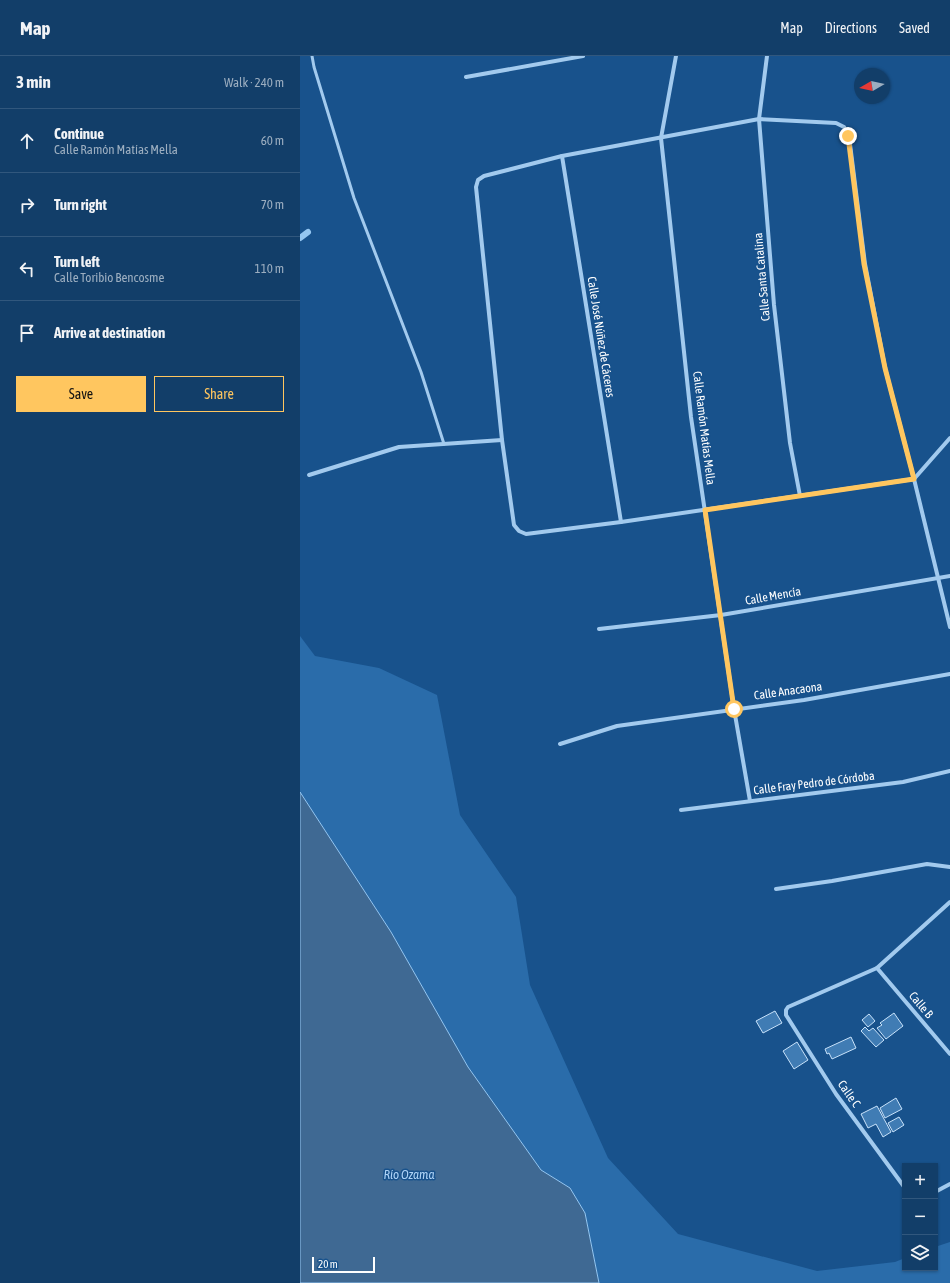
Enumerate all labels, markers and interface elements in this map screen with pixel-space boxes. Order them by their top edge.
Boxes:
text: Map [20,17,51,39]
text: Map [780,20,803,36]
text: Directions [825,20,877,36]
text: Saved [899,20,930,36]
north arrow [854,68,890,104]
text: 3 min [16,72,51,92]
text: Walk · 240 m [224,75,284,90]
text: Continue [54,125,104,142]
route end [839,127,857,145]
icon: ahead [16,130,38,152]
text: 60 m [261,133,284,148]
text: Calle Ramón Matías Mella [54,142,178,157]
icon: right [16,194,38,216]
text: Turn right [54,196,107,213]
text: 70 m [261,197,284,212]
street label: Calle Santa Catalina [751,232,773,322]
text: Turn left [54,253,100,270]
icon: left [16,258,38,280]
text: 110 m [255,261,284,276]
text: Calle Toribio Bencosme [54,270,164,285]
street label: Calle José Núñez de Cáceres [585,276,617,398]
icon: arrive [16,322,38,344]
text: Arrive at destination [54,324,165,341]
street label: Calle Ramón Matías Mella [690,370,718,486]
button: Save [16,376,146,412]
button: Share [154,376,284,412]
street label: Calle Mencía [744,584,802,608]
street label: Calle Anacaona [753,679,823,703]
route start [725,700,743,718]
street label: Calle Fray Pedro de Córdoba [753,769,875,797]
street label: Calle B [906,989,936,1021]
street label: Calle C [835,1078,864,1111]
map controls [902,1163,938,1271]
button: + [902,1163,938,1199]
water label: Río Ozama [384,1167,434,1182]
button: − [902,1199,938,1235]
button: layers [902,1235,938,1271]
scale bar [312,1255,375,1274]
text: 20 m [318,1258,338,1270]

